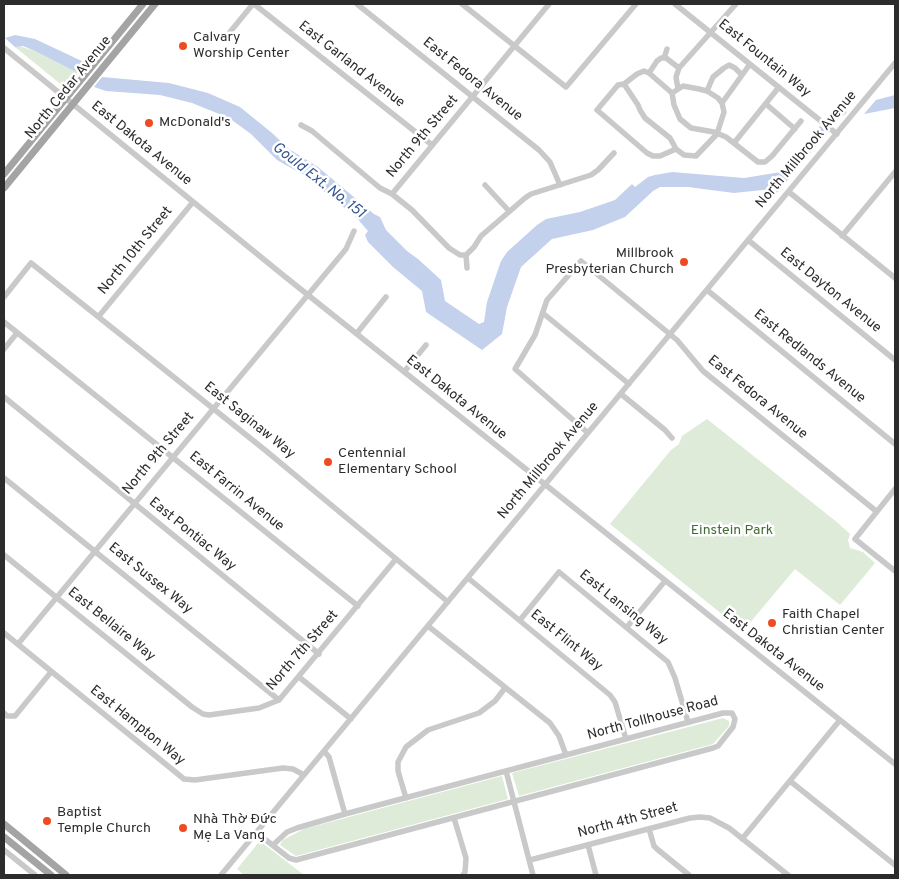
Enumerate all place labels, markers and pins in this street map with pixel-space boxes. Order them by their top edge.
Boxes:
place label: Calvary Worship Center [193,30,289,62]
marker: Calvary Worship Center [177,40,189,52]
place label: McDonald's [159,115,231,131]
marker: McDonald's [143,117,155,129]
place label: Millbrook Presbyterian Church [545,246,674,278]
marker: Millbrook Presbyterian Church [678,256,690,268]
place label: Centennial Elementary School [338,446,457,478]
marker: Centennial Elementary School [322,456,334,468]
place label: Faith Chapel Christian Center [782,607,885,640]
marker: Faith Chapel Christian Center [766,617,778,629]
place label: Baptist Temple Church [57,805,151,838]
place label: Nhà Thờ Đức Mẹ La Vang [193,812,277,844]
marker: Baptist Temple Church [41,815,53,827]
marker: Nhà Thờ Đức Mẹ La Vang [177,822,189,834]

